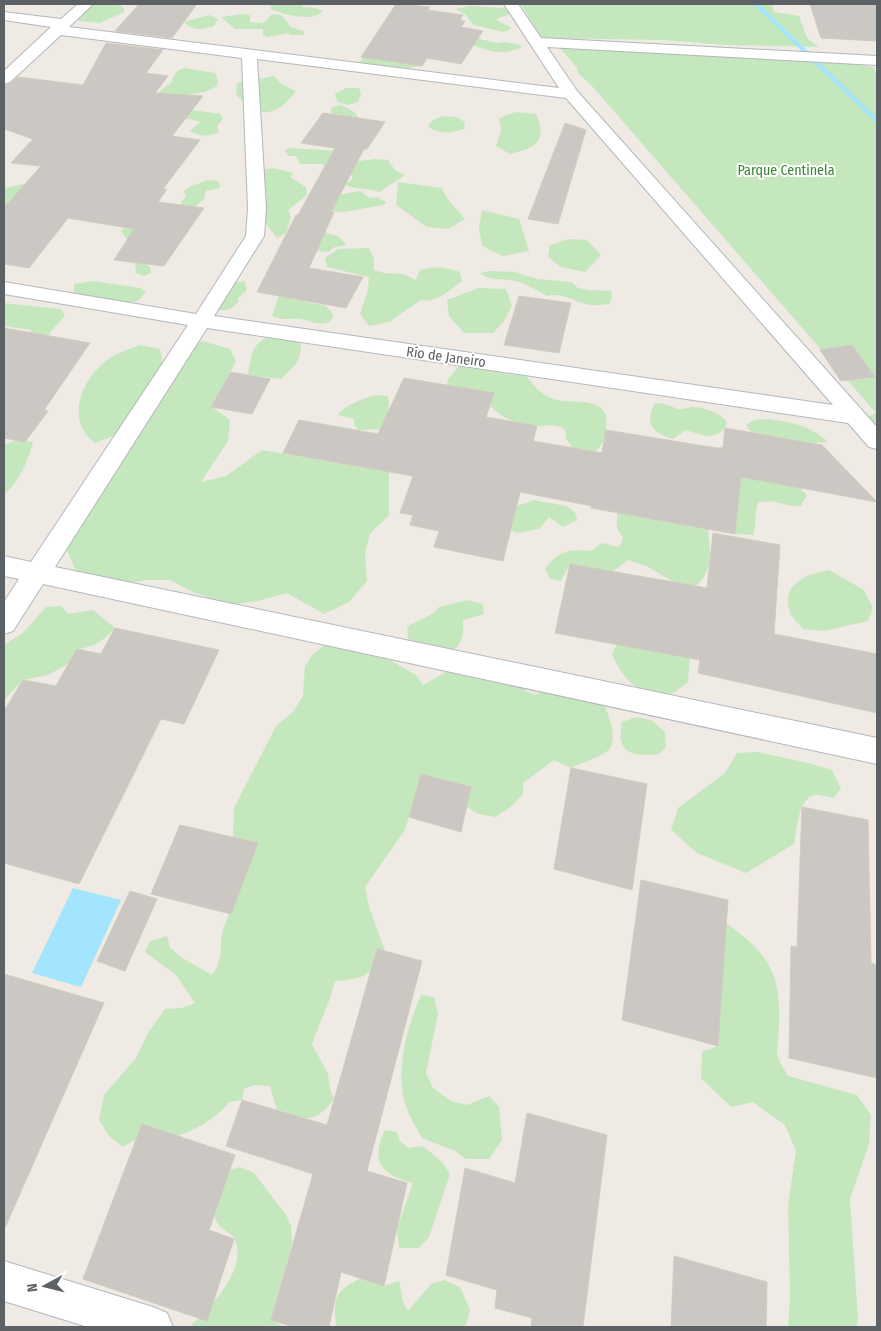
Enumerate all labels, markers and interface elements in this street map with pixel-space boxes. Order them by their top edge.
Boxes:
park label: Parque Centinela [738,162,835,179]
street label: Río de Janeiro [405,343,487,371]
north arrow [20,1261,70,1311]
text: N [24,1282,42,1293]

